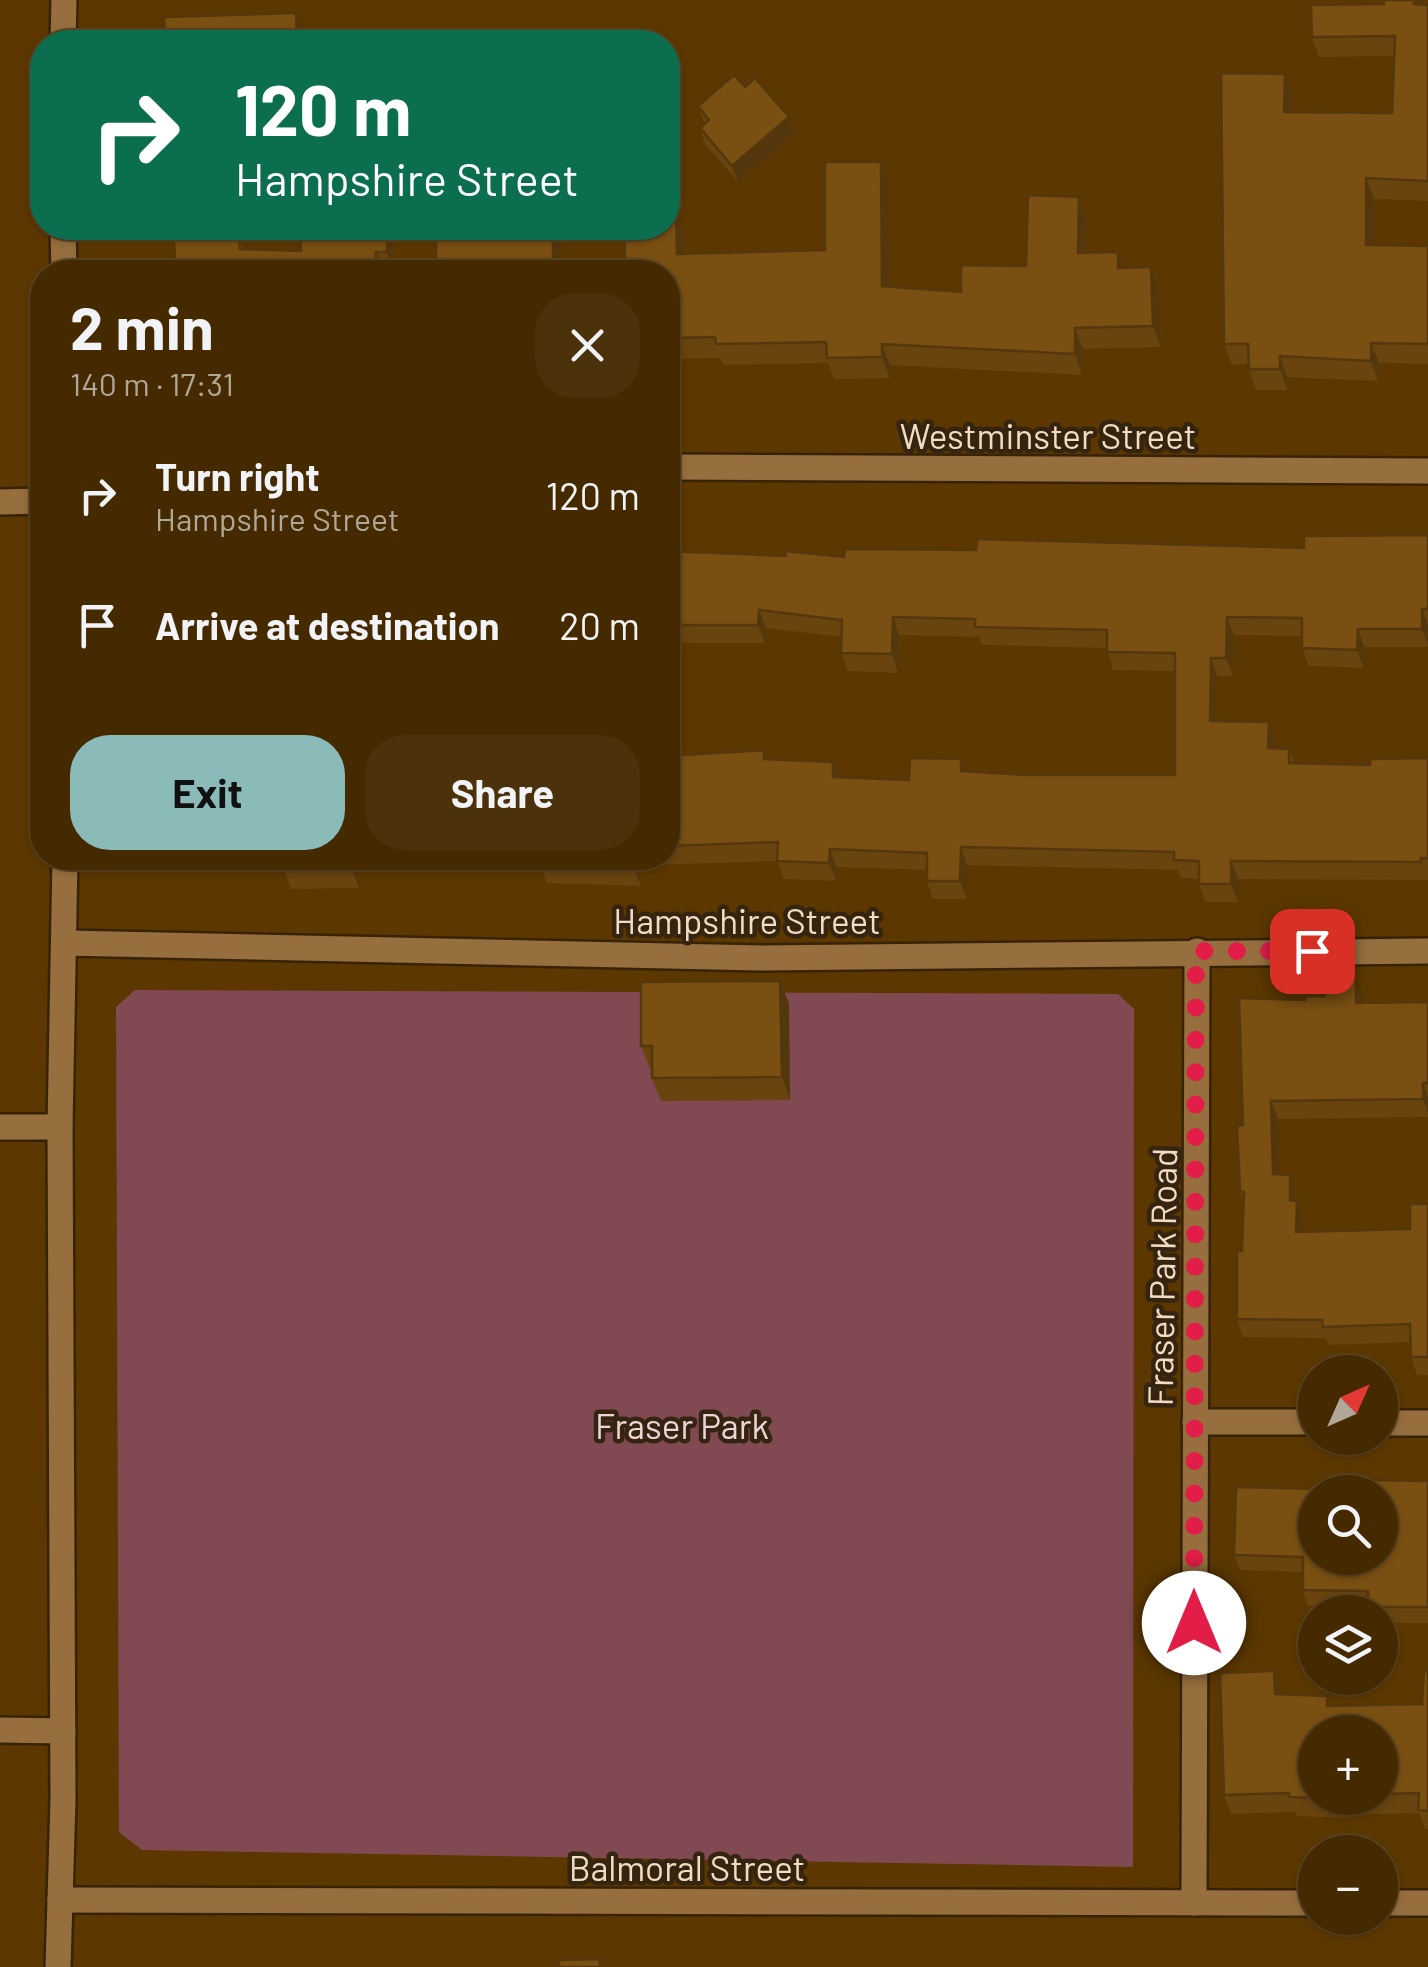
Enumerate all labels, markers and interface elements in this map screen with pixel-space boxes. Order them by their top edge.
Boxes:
text: 120 m [235,66,411,150]
icon: right [70,70,200,200]
text: Hampshire Street [235,151,579,205]
text: 2 min [70,290,214,362]
button: close [535,293,640,398]
text: 140 m · 17:31 [70,364,234,402]
street label: Westminster Street [900,414,1196,456]
text: Turn right [155,453,320,499]
icon: right [70,468,125,523]
text: 120 m [546,472,640,518]
text: Hampshire Street [155,499,400,537]
icon: arrive [70,598,125,653]
text: Arrive at destination [155,602,500,648]
text: 20 m [559,602,640,648]
button: Exit [70,735,345,850]
button: Share [365,735,640,850]
street label: Hampshire Street [613,899,881,941]
pin [1270,909,1355,994]
icon: arrive [1285,924,1340,979]
street label: Fraser Park Road [1138,1147,1184,1407]
north arrow [1298,1355,1398,1455]
map controls [1298,1355,1398,1935]
park label: Fraser Park [595,1404,769,1446]
button: search [1298,1475,1398,1575]
position arrow [1142,1571,1246,1675]
button: layers [1298,1595,1398,1695]
button: + [1298,1715,1398,1815]
button: − [1298,1835,1398,1935]
street label: Balmoral Street [569,1846,805,1888]

